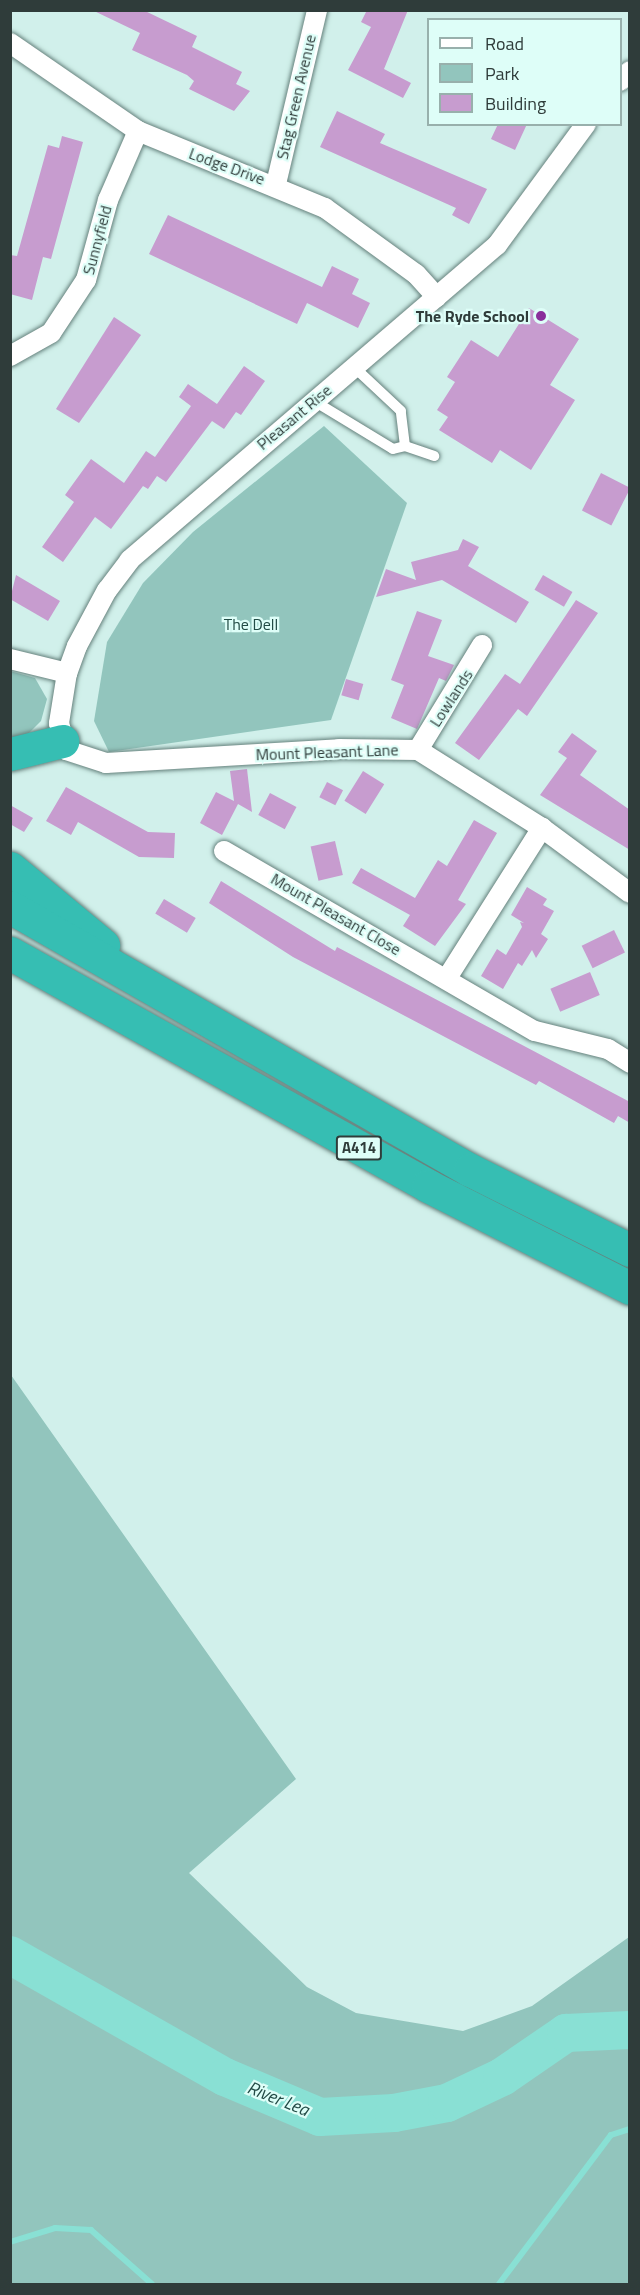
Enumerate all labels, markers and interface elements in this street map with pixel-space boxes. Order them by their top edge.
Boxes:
legend [427,18,622,126]
text: Road [485,30,524,57]
street label: Stag Green Avenue [272,33,320,161]
text: Park [485,60,519,87]
text: Building [485,90,546,117]
street label: Lodge Drive [186,143,268,189]
street label: Sunnyfield [79,203,115,277]
place label: The Ryde School [416,306,529,326]
marker: The Ryde School [534,309,548,323]
street label: Pleasant Rise [253,380,335,454]
park label: The Dell [224,614,278,634]
street label: Lowlands [425,666,477,730]
street label: Mount Pleasant Lane [255,740,399,764]
street label: Mount Pleasant Close [268,869,404,959]
road number: A414 [335,1136,383,1160]
water label: River Lea [244,2077,312,2121]

